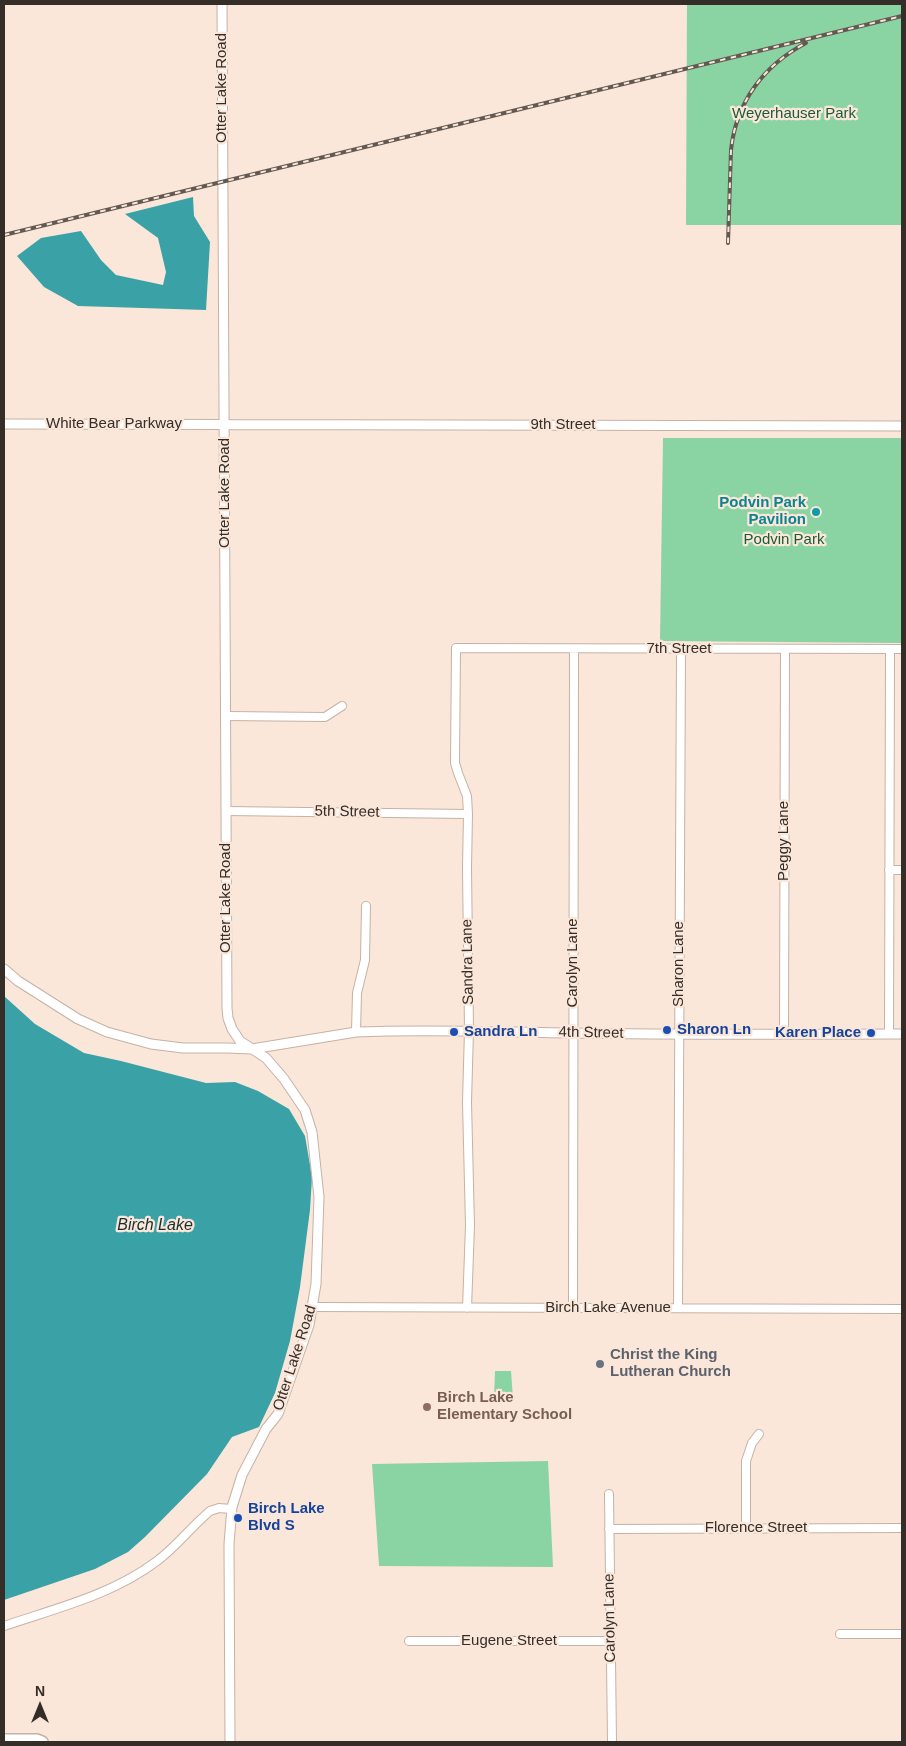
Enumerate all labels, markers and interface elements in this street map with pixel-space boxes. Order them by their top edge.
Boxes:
street label: Otter Lake Road [213,33,231,143]
park label: Weyerhauser Park [732,105,856,123]
street label: White Bear Parkway [46,415,182,433]
street label: 9th Street [530,416,596,434]
street label: Otter Lake Road [216,438,234,548]
place label: Podvin Park Pavilion [719,494,806,529]
marker: Podvin Park Pavilion [810,506,822,518]
park label: Podvin Park [744,531,824,549]
street label: 7th Street [646,640,712,658]
street label: Peggy Lane [775,801,793,881]
street label: 5th Street [314,802,380,822]
street label: Otter Lake Road [217,843,235,953]
street label: Carolyn Lane [564,918,582,1008]
street label: Sandra Lane [458,919,478,1005]
street label: Sharon Lane [670,921,688,1007]
place label: Sharon Ln [677,1021,751,1039]
place label: Sandra Ln [464,1023,537,1041]
street label: 4th Street [558,1023,624,1043]
marker: Sharon Ln [661,1024,673,1036]
place label: Karen Place [775,1024,861,1042]
marker: Sandra Ln [448,1026,460,1038]
marker: Karen Place [865,1027,877,1039]
water label: Birch Lake [117,1216,193,1236]
street label: Birch Lake Avenue [545,1299,671,1317]
street label: Otter Lake Road [269,1303,321,1413]
place label: Christ the King Lutheran Church [610,1346,731,1381]
marker: Christ the King Lutheran Church [594,1358,606,1370]
place label: Birch Lake Elementary School [437,1389,572,1424]
marker: Birch Lake Elementary School [421,1401,433,1413]
place label: Birch Lake Blvd S [248,1500,325,1535]
marker: Birch Lake Blvd S [232,1512,244,1524]
street label: Florence Street [705,1519,807,1537]
street label: Carolyn Lane [600,1573,620,1663]
street label: Eugene Street [461,1632,557,1650]
north arrow [15,1681,65,1731]
text: N [35,1683,45,1699]

